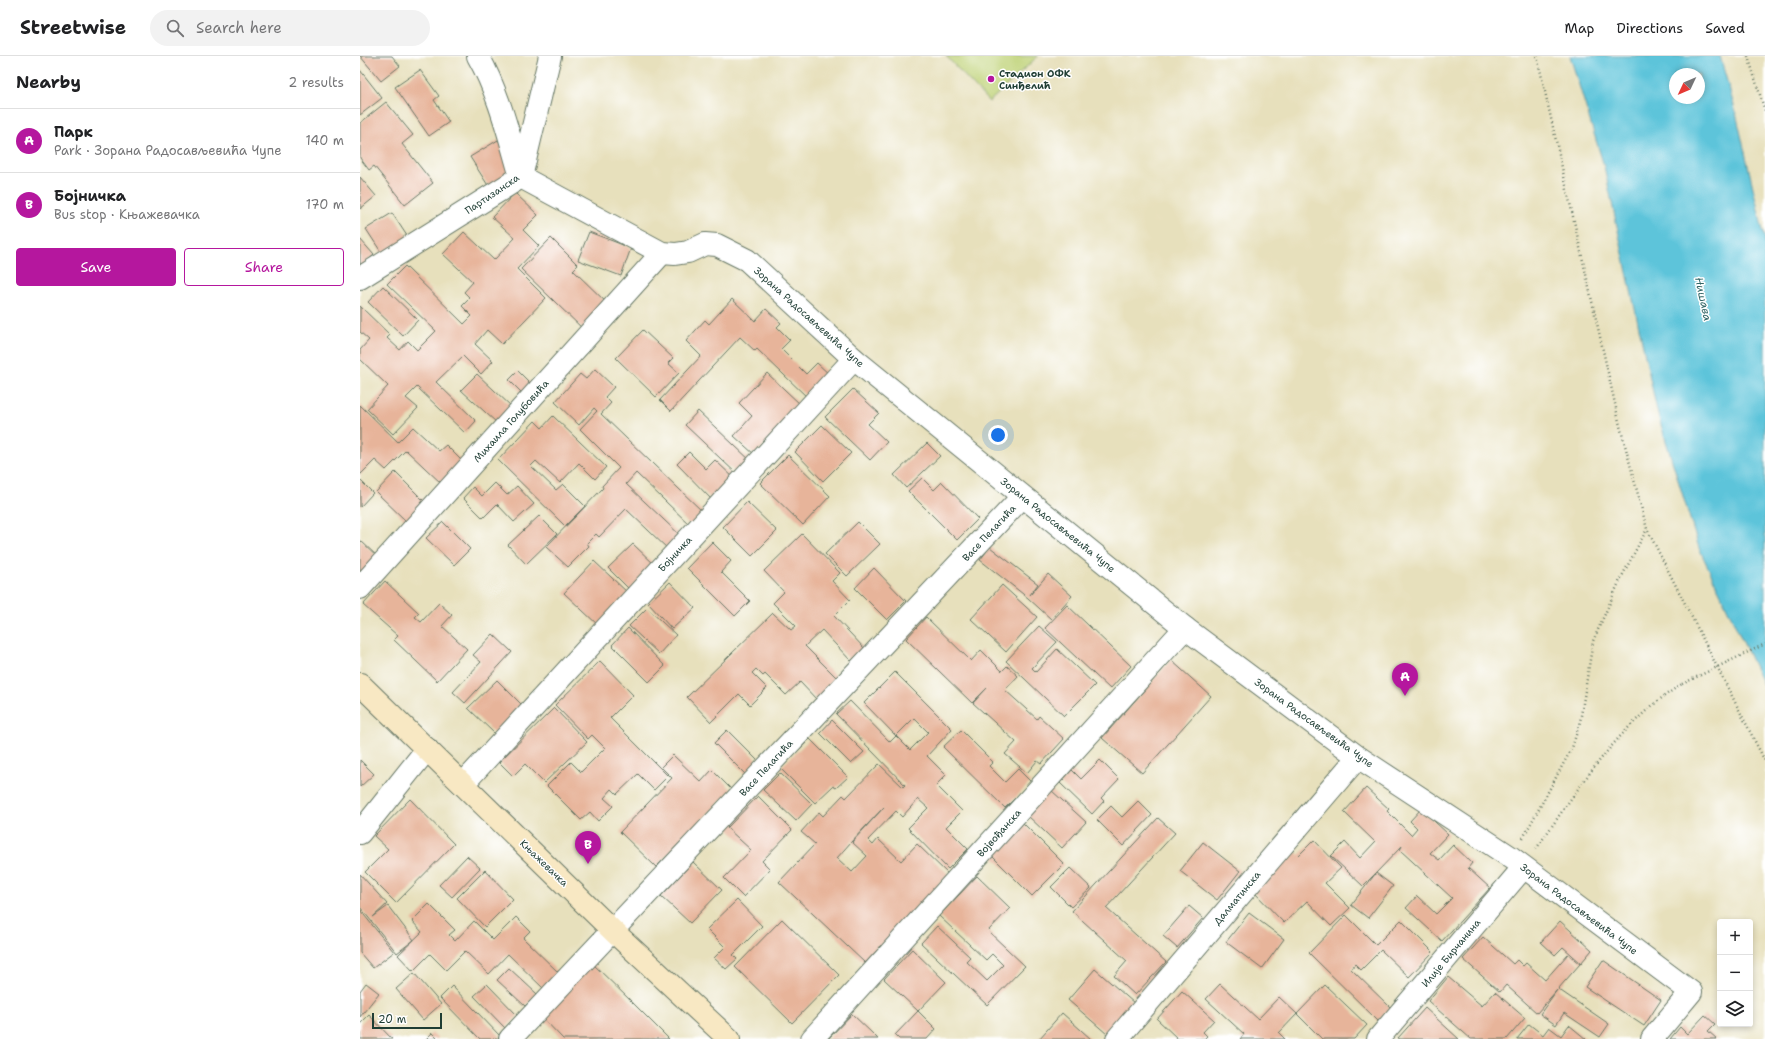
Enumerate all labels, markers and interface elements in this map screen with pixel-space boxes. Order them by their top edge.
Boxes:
search box [150,10,430,46]
text: Streetwise [20,15,126,40]
icon: search [164,17,186,39]
text: Search here [196,18,282,38]
text: Map [1565,19,1595,37]
text: Directions [1617,19,1683,37]
text: Saved [1705,19,1745,37]
place label: Стадион ОФК Синђелић [999,67,1071,92]
north arrow [1669,68,1705,104]
text: Nearby [16,71,81,93]
text: 2 results [288,74,344,91]
marker: Стадион ОФК Синђелић [986,74,996,84]
text: Парк [54,122,93,142]
text: A [24,132,34,149]
text: 140 m [305,132,344,149]
text: Park · Зорана Радосављевића Чупе [54,142,282,159]
street label: Партизанска [462,171,522,217]
text: Бојничка [54,186,126,206]
text: B [25,196,33,213]
text: 170 m [306,196,344,213]
text: Bus stop · Књажевачка [54,206,200,223]
button: Save [16,248,176,286]
button: Share [184,248,344,286]
street label: Зорана Радосављевића Чупе [751,264,867,370]
water label: Нишава [1691,276,1715,322]
street label: Михаила Голубовића [470,376,552,465]
your location [988,425,1008,445]
street label: Зорана Радосављевића Чупе [998,475,1118,576]
street label: Васе Пелагића [959,501,1019,564]
street label: Бојничка [655,533,695,575]
pin: A [1392,663,1418,696]
street label: Зорана Радосављевића Чупе [1252,675,1376,771]
street label: Васе Пелагића [736,736,796,799]
street label: Војвођанска [974,806,1025,860]
pin: B [575,831,601,864]
street label: Књажевачка [517,837,571,890]
street label: Зорана Радосављевића Чупе [1518,860,1641,958]
street label: Далматинска [1211,868,1264,928]
street label: Илије Бирчанина [1419,916,1484,990]
map controls [1717,919,1753,1027]
button: + [1717,919,1753,955]
button: − [1717,955,1753,991]
button: layers [1717,991,1753,1027]
scale bar [372,1011,442,1030]
text: 20 m [378,1012,406,1027]

